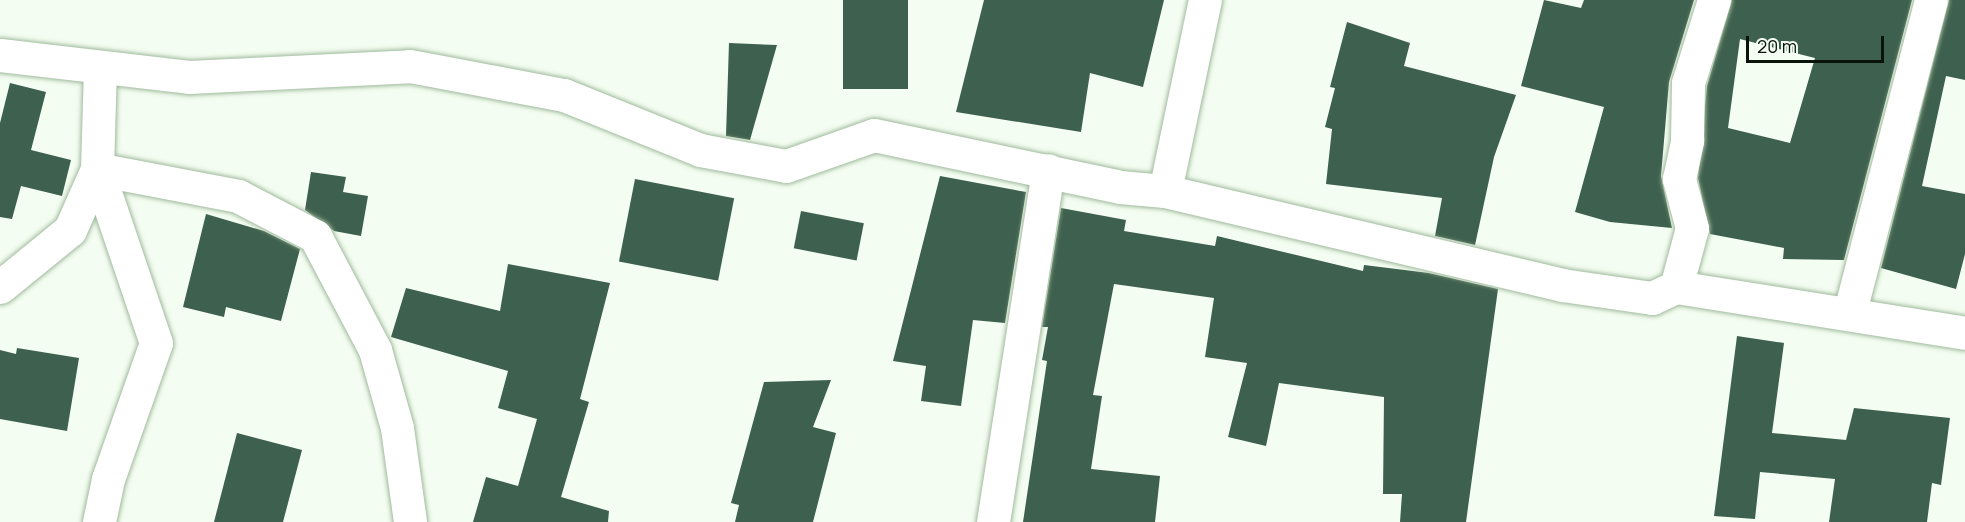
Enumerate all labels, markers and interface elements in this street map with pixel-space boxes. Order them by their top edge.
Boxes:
scale bar [1749,24,1887,62]
text: 20 m [1757,34,1797,58]

